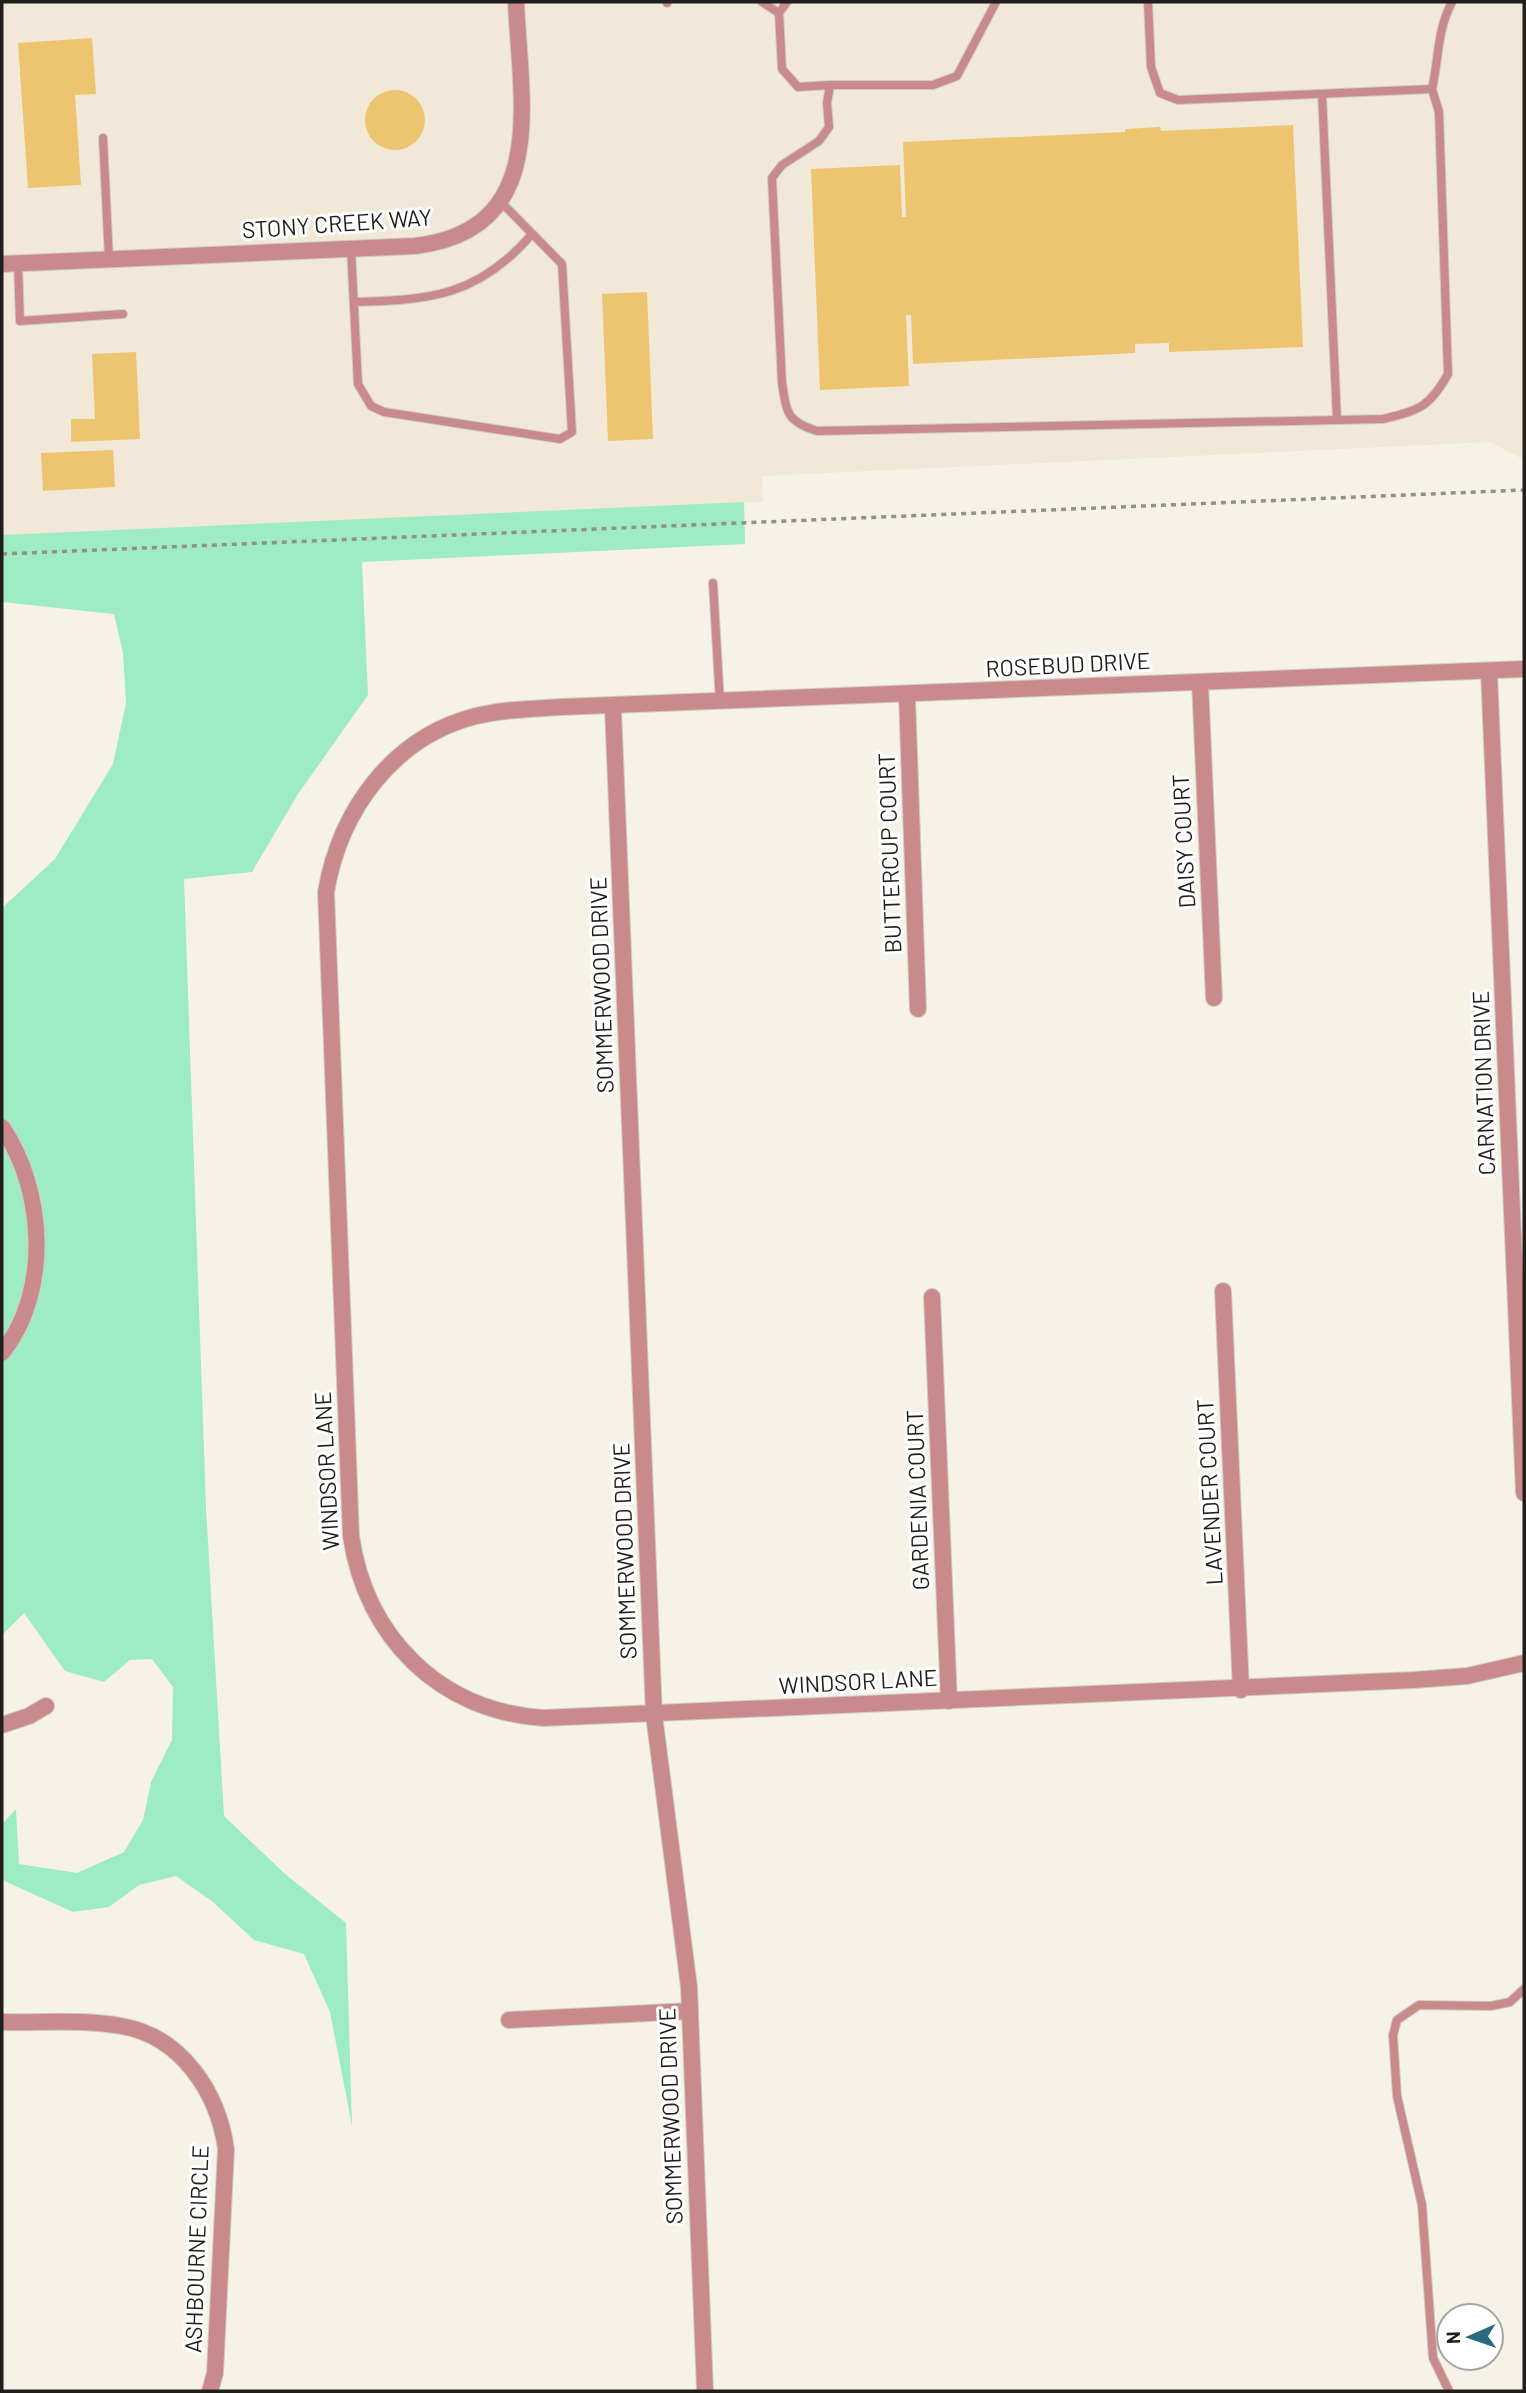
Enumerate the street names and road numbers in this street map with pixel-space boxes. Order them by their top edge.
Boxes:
street label: STONY CREEK WAY [241,202,433,244]
street label: ROSEBUD DRIVE [985,646,1151,682]
street label: BUTTERCUP COURT [872,752,906,954]
street label: DAISY COURT [1165,773,1201,909]
street label: SOMMERWOOD DRIVE [583,876,619,1094]
street label: CARNATION DRIVE [1466,990,1500,1176]
street label: WINDSOR LANE [308,1391,344,1551]
street label: LAVENDER COURT [1190,1398,1228,1586]
street label: GARDENIA COURT [900,1409,934,1591]
street label: SOMMERWOOD DRIVE [606,1442,642,1660]
street label: WINDSOR LANE [778,1663,938,1699]
street label: SOMMERWOOD DRIVE [652,2007,688,2225]
street label: ASHBOURNE CIRCLE [178,2145,214,2353]

